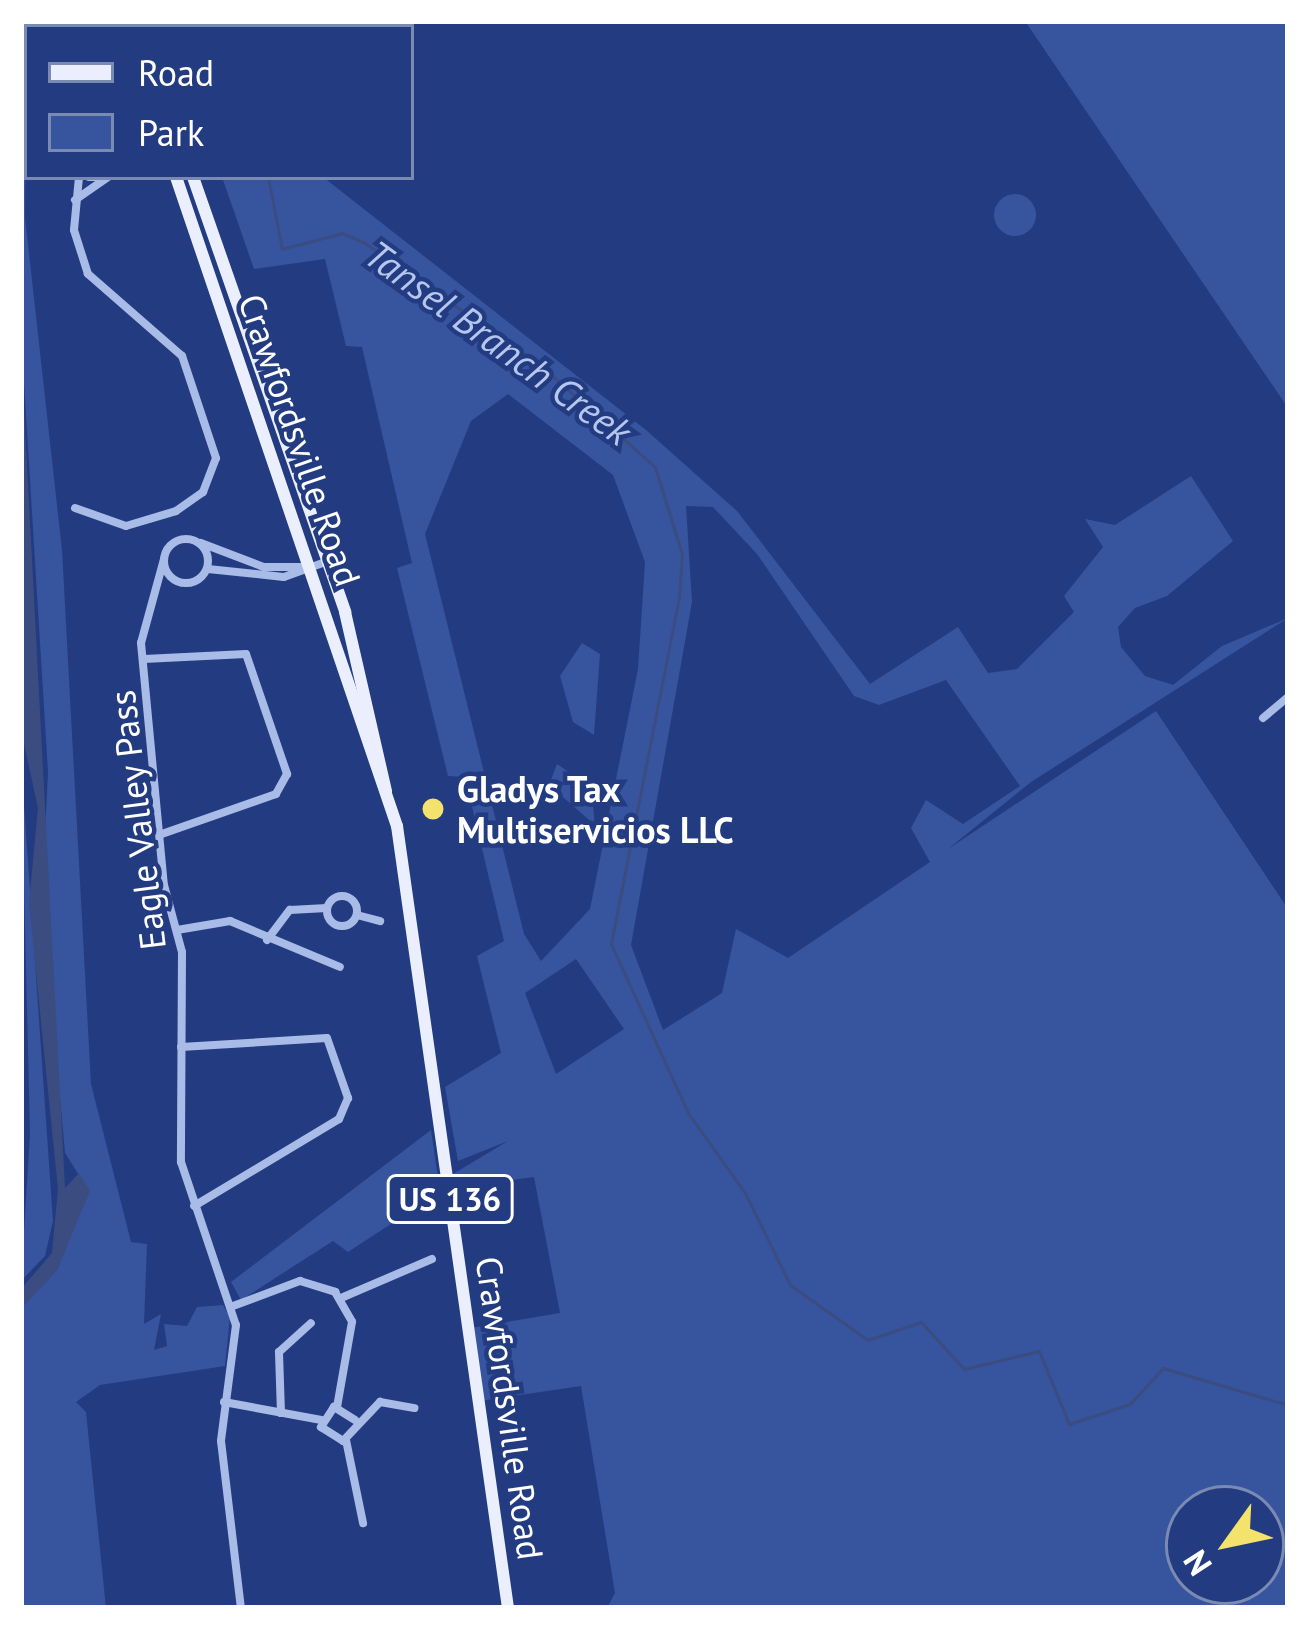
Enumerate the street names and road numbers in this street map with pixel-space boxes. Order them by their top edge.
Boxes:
street label: Crawfordsville Road [230,288,370,592]
street label: Eagle Valley Pass [100,687,174,953]
road number: US 136 [384,1172,516,1226]
street label: Crawfordsville Road [467,1254,553,1562]

